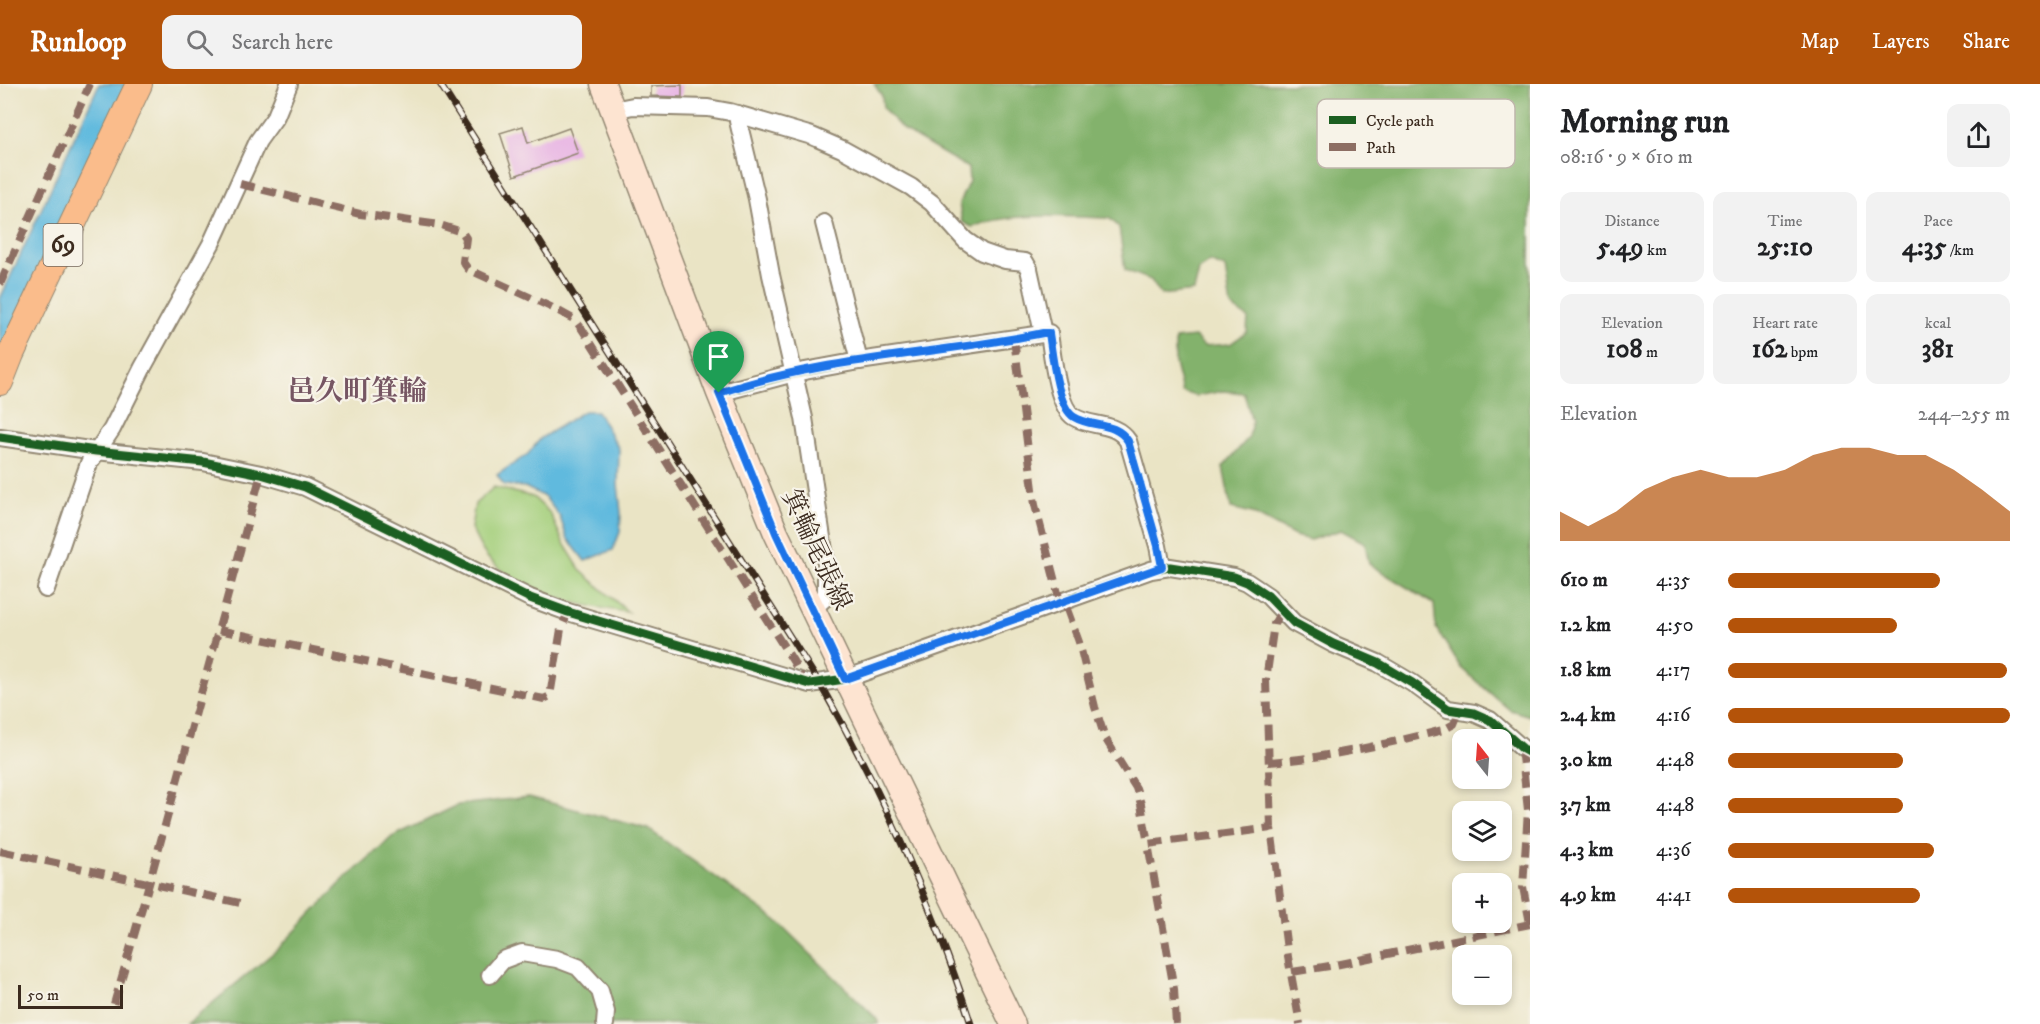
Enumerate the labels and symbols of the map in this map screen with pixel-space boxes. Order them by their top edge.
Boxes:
legend [1317,99,1515,168]
text: Cycle path [1366,111,1435,131]
text: Path [1366,138,1396,158]
road number: 69 [44,224,82,266]
pin [693,331,744,393]
district label: 邑久町箕輪 [287,374,427,409]
street label: 箕輪尾張線 [774,484,858,616]
north arrow [1452,729,1512,789]
scale bar [18,982,123,1010]

